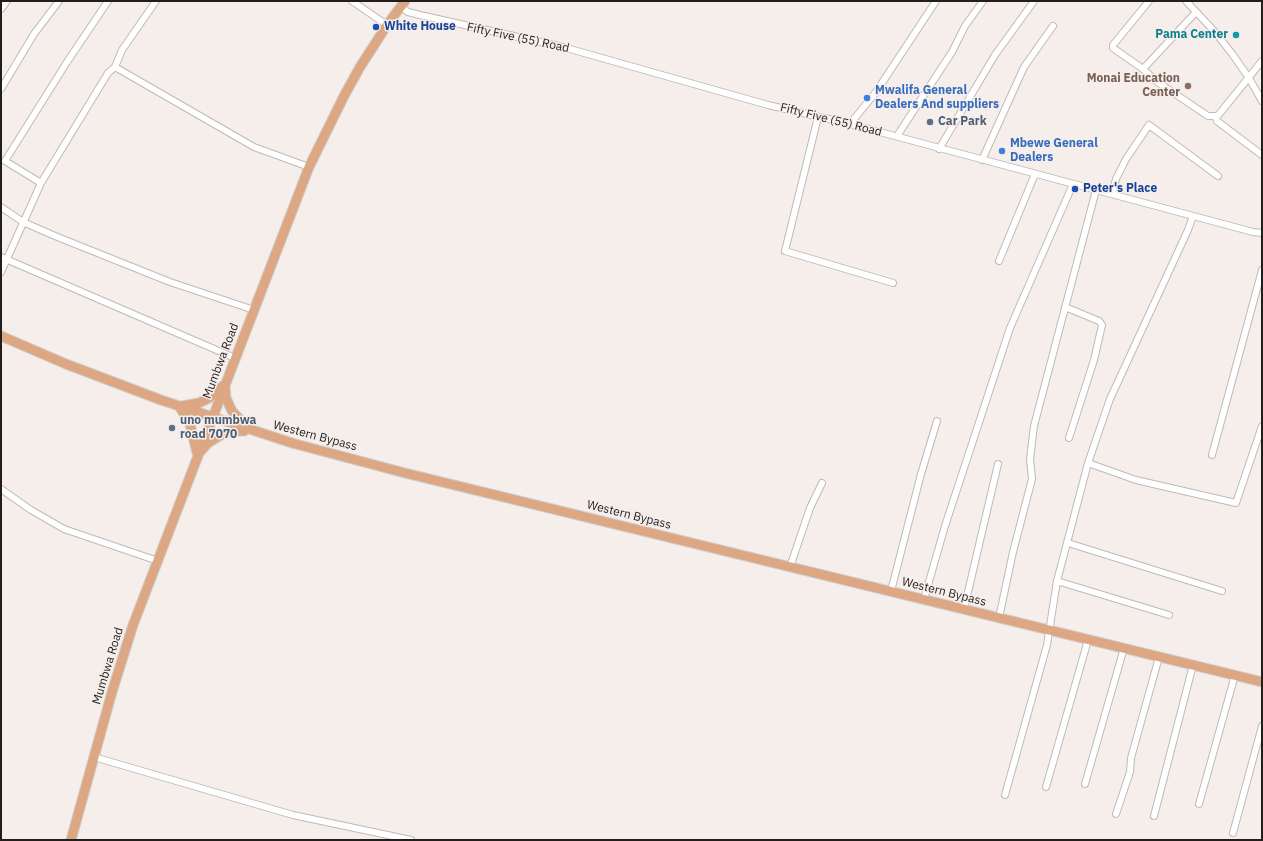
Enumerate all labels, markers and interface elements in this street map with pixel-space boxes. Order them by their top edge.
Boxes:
place label: White House [384,20,456,34]
street label: Fifty Five (55) Road [465,20,571,56]
marker: White House [371,22,381,32]
place label: Pama Center [1155,28,1228,42]
marker: Pama Center [1231,30,1241,40]
place label: Monai Education Center [1087,72,1180,100]
marker: Monai Education Center [1183,81,1193,91]
place label: Mwalifa General Dealers And suppliers [875,84,999,112]
marker: Mwalifa General Dealers And suppliers [862,93,872,103]
street label: Fifty Five (55) Road [779,100,883,140]
place label: Car Park [938,115,987,129]
marker: Car Park [925,117,935,127]
place label: Mbewe General Dealers [1010,137,1098,165]
marker: Mbewe General Dealers [997,146,1007,156]
place label: Peter's Place [1083,182,1157,196]
marker: Peter's Place [1070,184,1080,194]
street label: Mumbwa Road [200,321,242,401]
place label: uno mumbwa road 7070 [180,414,256,442]
street label: Western Bypass [271,418,359,454]
marker: uno mumbwa road 7070 [167,423,177,433]
street label: Western Bypass [585,498,673,532]
street label: Western Bypass [900,575,988,609]
street label: Mumbwa Road [89,626,127,706]

